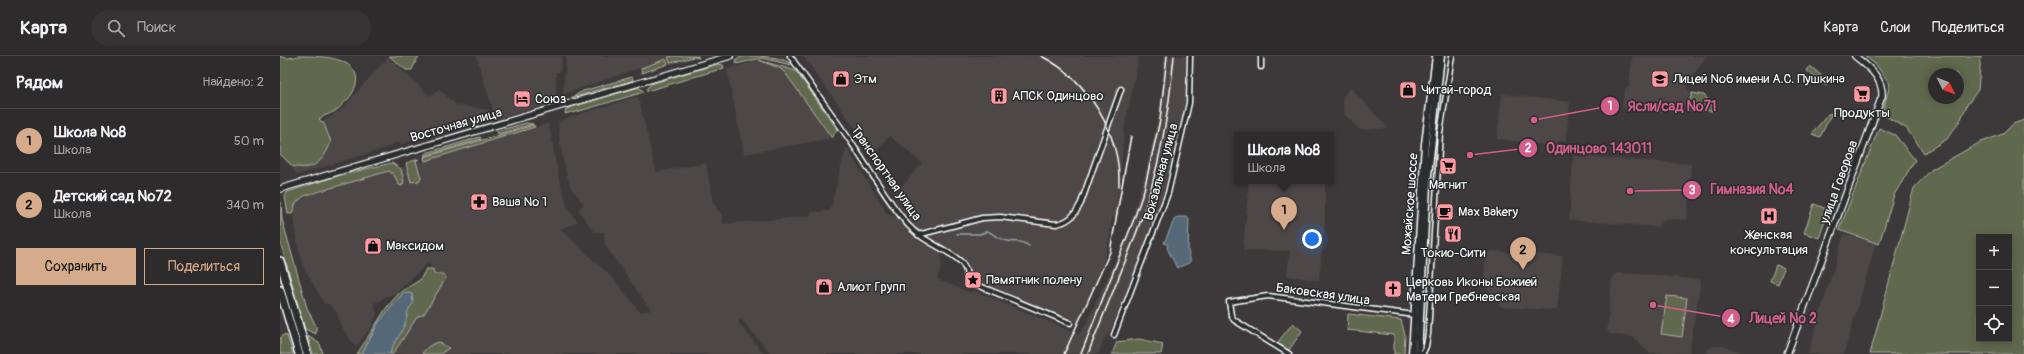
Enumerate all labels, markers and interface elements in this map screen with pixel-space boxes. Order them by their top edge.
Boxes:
search box [91,10,371,46]
text: Карта [20,16,67,40]
icon: search [105,17,127,39]
text: Поиск [137,18,176,37]
text: Карта [1824,19,1858,36]
text: Слои [1880,19,1910,36]
text: Поделиться [1932,19,2004,36]
north arrow [1928,68,1964,104]
shop icon: Этм [831,69,851,89]
school or university icon: Лицей №6 имени А.С. Пушкина [1650,69,1670,89]
place label: Этм [854,71,877,87]
place label: Лицей №6 имени А.С. Пушкина [1672,71,1845,87]
text: Рядом [16,72,63,93]
text: Найдено: 2 [202,74,264,90]
shop icon: Читай-город [1398,80,1418,100]
place label: Читай-город [1421,82,1491,98]
supermarket icon: Продукты [1852,84,1872,104]
building icon: АПСК Одинцово [989,86,1009,106]
place label: АПСК Одинцово [1012,88,1103,104]
hotel icon: Союз [512,89,532,109]
place label: Союз [535,91,566,107]
callout: Ясли/сад №71 [1600,93,1725,119]
text: Ясли/сад №71 [1628,98,1716,115]
text: 1 [1608,99,1612,114]
street label: Восточная улица [408,104,504,146]
place label: Продукты [1834,105,1890,121]
street label: Транспортная улица [847,122,925,224]
street label: Вокзальная улица [1140,122,1182,222]
text: Школа №8 [54,123,126,142]
popup [1234,132,1334,184]
text: 1 [26,133,32,149]
text: 50 m [234,133,264,149]
callout: Одинцово 143011 [1518,135,1660,161]
street label: улица Говорова [1816,138,1861,227]
text: Одинцово 143011 [1546,140,1652,157]
text: Школа №8 [1248,141,1320,160]
text: 2 [1525,141,1532,156]
text: Школа [54,142,91,158]
street label: Можайское шоссе [1398,152,1422,256]
supermarket icon: Магнит [1438,156,1458,176]
text: Школа [1248,160,1285,176]
place label: Магнит [1429,177,1468,193]
callout: Гимназия №4 [1682,177,1801,203]
text: Гимназия №4 [1710,181,1795,198]
text: 3 [1689,183,1696,198]
text: Детский сад №72 [54,187,172,206]
pharmacy icon: Ваша № 1 [469,192,489,212]
place label: Ваша № 1 [492,194,547,210]
text: 2 [25,197,33,213]
text: 340 m [226,197,264,213]
pin: 1 [1271,197,1297,230]
cafe icon: Max Bakery [1435,202,1455,222]
place label: Max Bakery [1458,204,1519,220]
text: Школа [54,206,91,222]
hospital icon: Женская консультация [1759,206,1779,226]
restaurant icon: Токио-Сити [1443,224,1463,244]
place label: Женская консультация [1730,227,1808,258]
your location [1302,229,1322,249]
map controls [1976,234,2012,342]
button: + [1976,234,2012,270]
shop icon: Максидом [363,236,383,256]
pin: 2 [1510,237,1536,270]
place label: Максидом [386,238,444,254]
place label: Токио-Сити [1420,245,1486,261]
button: Сохранить [16,248,136,285]
button: Поделиться [144,248,264,285]
place icon: Памятник полену [963,270,983,290]
button: − [1976,270,2012,306]
place label: Памятник полену [986,272,1082,288]
place label: Церковь Иконы Божией Матери Гребневская [1406,274,1537,305]
shop icon: Алиот Групп [814,277,834,297]
place label: Алиот Групп [837,279,906,295]
street label: Баковская улица [1275,279,1371,309]
church icon: Церковь Иконы Божией Матери Гребневская [1383,279,1403,299]
callout: Лицей № 2 [1721,305,1825,331]
button: locate [1976,306,2012,342]
text: Лицей № 2 [1748,310,1817,327]
text: 4 [1727,312,1735,327]

